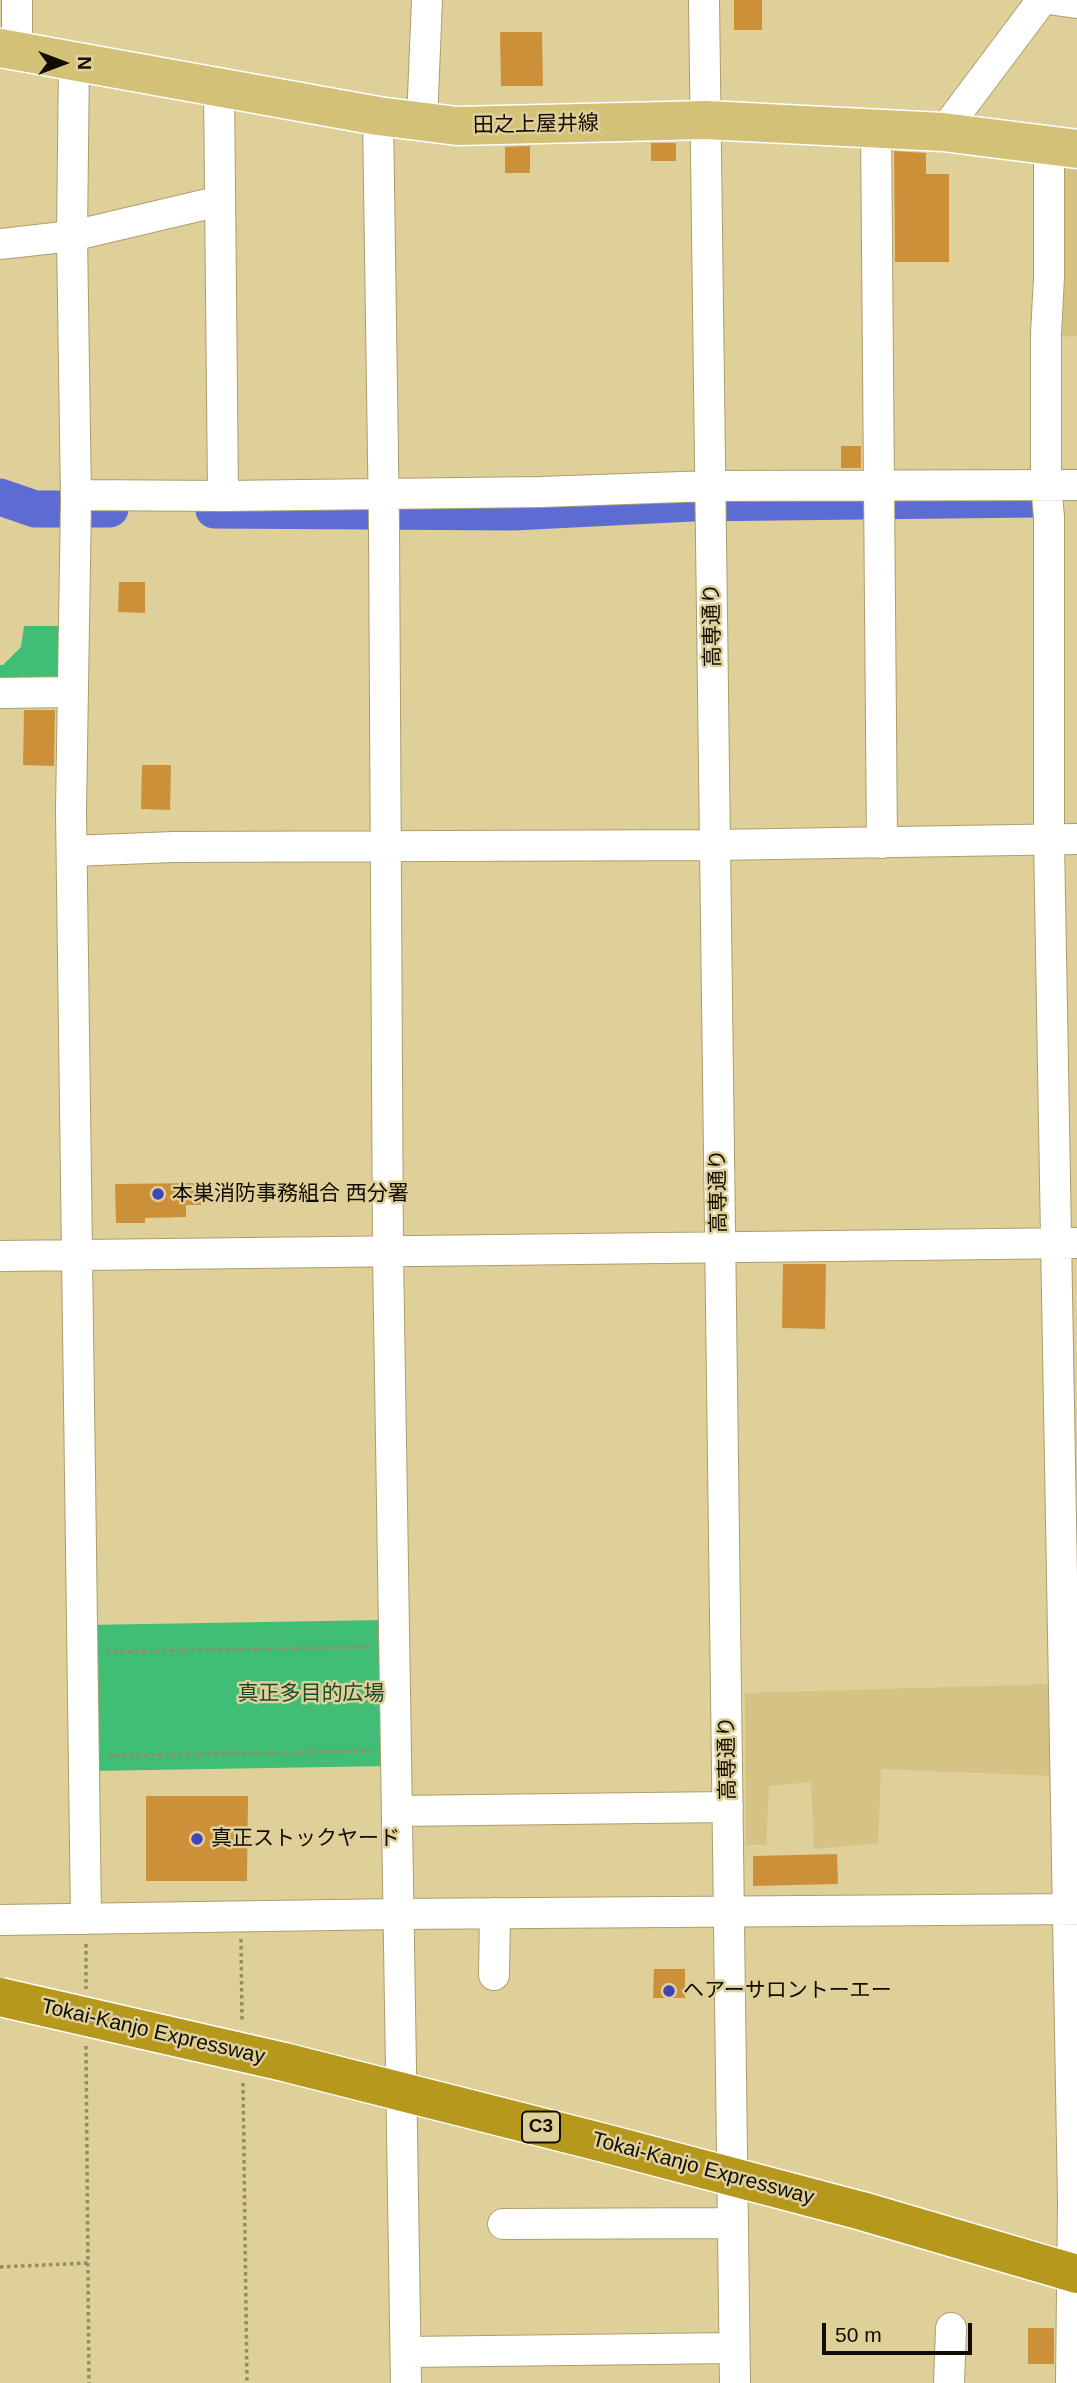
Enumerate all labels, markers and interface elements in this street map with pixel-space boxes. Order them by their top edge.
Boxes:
north arrow [28,28,98,98]
text: N [74,56,95,70]
street label: 田之上屋井線 [473,111,599,139]
street label: 高専通り [700,583,726,667]
street label: 高専通り [706,1149,732,1233]
place label: 本巣消防事務組合 西分署 [172,1181,409,1207]
marker: 本巣消防事務組合 西分署 [150,1186,166,1202]
park label: 真正多目的広場 [238,1681,384,1707]
street label: 高専通り [715,1716,741,1800]
place label: 真正ストックヤード [211,1826,400,1852]
marker: 真正ストックヤード [189,1831,205,1847]
place label: ヘアーサロントーエー [683,1978,892,2004]
marker: ヘアーサロントーエー [661,1983,677,1999]
street label: Tokai-Kanjo Expressway [39,1994,267,2070]
road number: C3 [522,2112,560,2142]
street label: Tokai-Kanjo Expressway [589,2127,817,2211]
scale bar [825,2310,976,2354]
text: 50 m [835,2323,882,2346]

